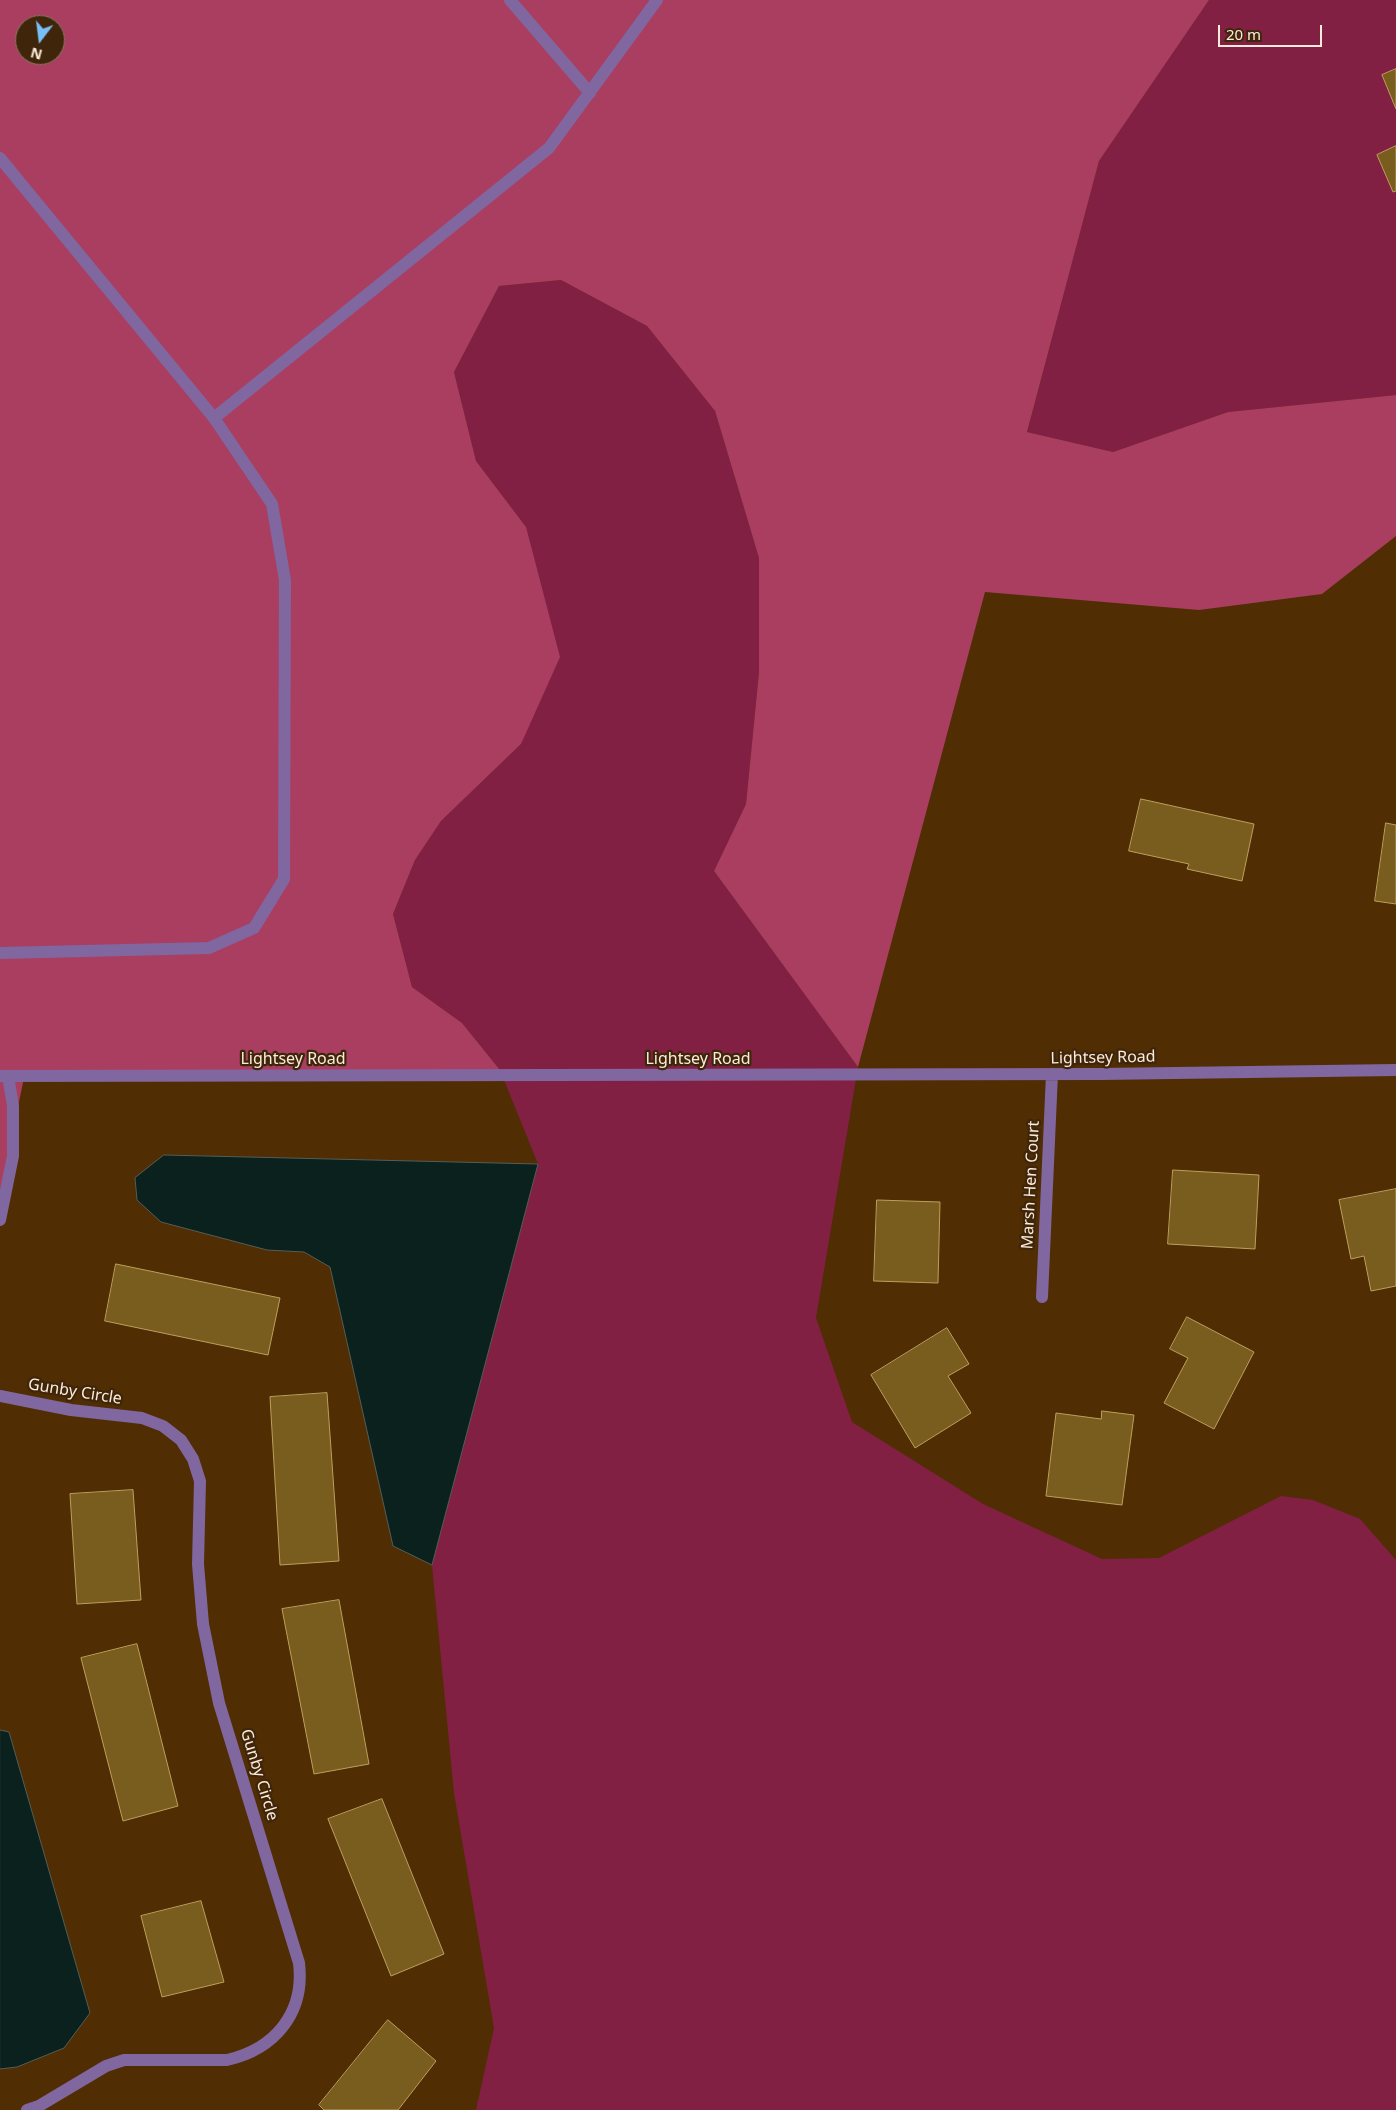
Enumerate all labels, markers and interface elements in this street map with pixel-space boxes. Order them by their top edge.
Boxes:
north arrow [15,15,65,65]
scale bar [1221,15,1325,47]
text: 20 m [1226,24,1261,44]
text: N [28,43,44,65]
street label: Lightsey Road [1050,1047,1156,1069]
street label: Lightsey Road [240,1049,346,1069]
street label: Lightsey Road [645,1049,751,1069]
street label: Marsh Hen Court [1018,1120,1044,1250]
street label: Gunby Circle [27,1375,123,1409]
street label: Gunby Circle [236,1727,282,1823]

